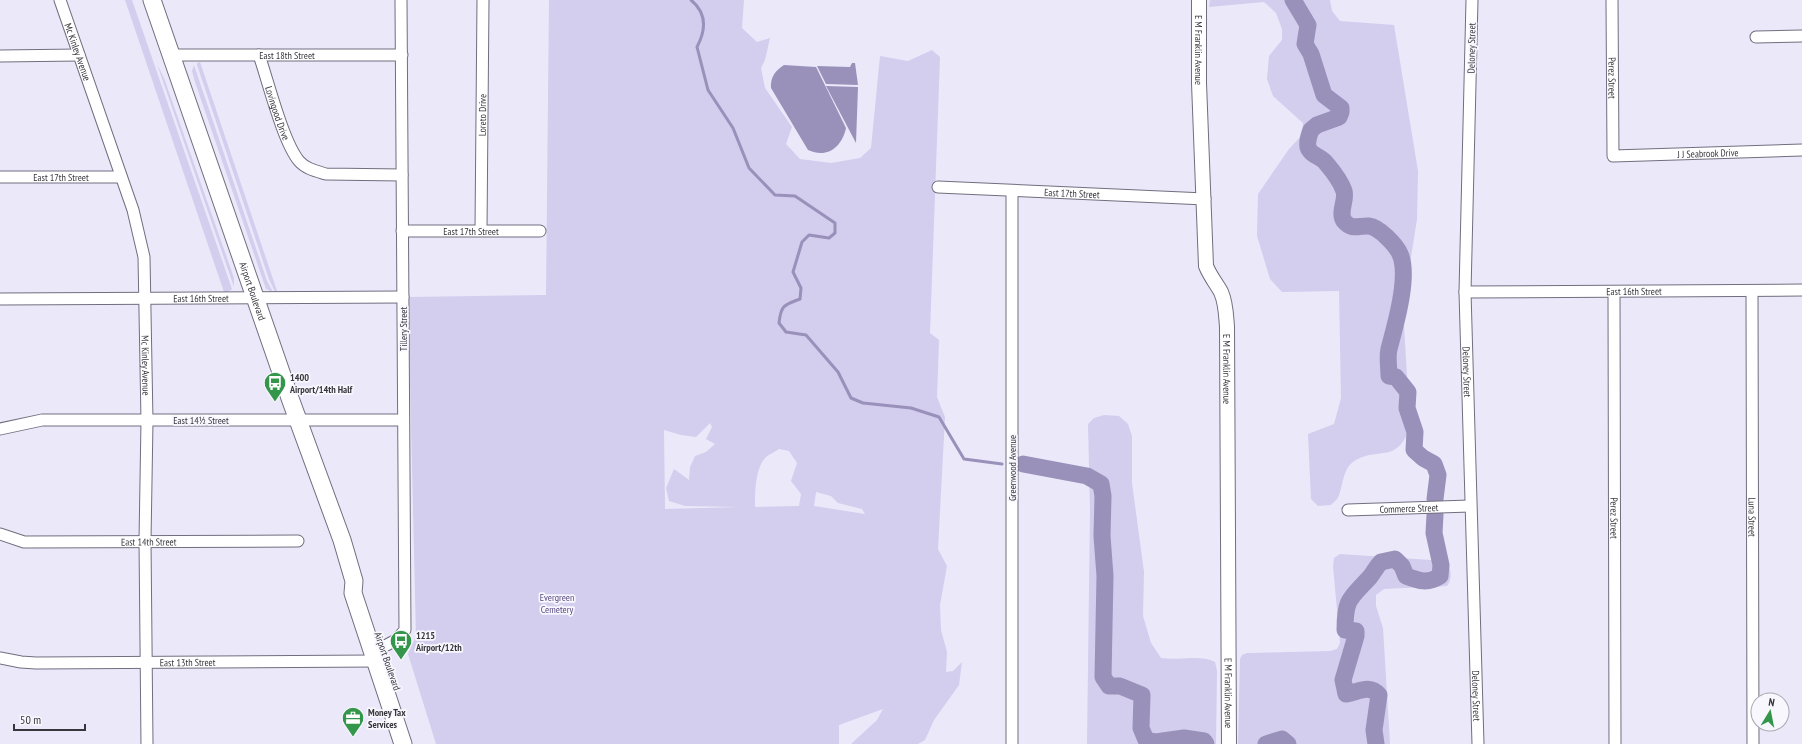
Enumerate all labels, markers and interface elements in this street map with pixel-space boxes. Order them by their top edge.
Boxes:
street label: E M Franklin Avenue [1192,15,1205,85]
street label: Mc Kinley Avenue [62,21,94,83]
street label: Deloney Street [1465,22,1478,73]
street label: East 18th Street [259,49,315,62]
street label: Perez Street [1605,57,1619,99]
street label: Lovingood Drive [262,85,293,142]
street label: Loreto Drive [476,94,489,136]
street label: J J Seabrook Drive [1676,146,1739,161]
street label: East 17th Street [33,171,89,184]
street label: East 17th Street [1044,186,1100,201]
street label: East 17th Street [443,225,499,238]
street label: Airport Boulevard [236,260,269,322]
street label: East 16th Street [1606,285,1662,298]
street label: East 16th Street [173,292,229,305]
street label: Tillery Street [397,307,410,351]
street label: E M Franklin Avenue [1220,334,1233,404]
street label: Mc Kinley Avenue [138,335,153,396]
street label: Deloney Street [1460,346,1474,398]
bus stop icon: 1400 Airport/14th Half [262,370,288,403]
place label: 1400 Airport/14th Half [289,371,354,396]
street label: East 14½ Street [173,414,229,427]
street label: Greenwood Avenue [1006,435,1019,501]
street label: Perez Street [1607,497,1621,539]
street label: Luna Street [1745,497,1759,537]
street label: Commerce Street [1379,501,1439,516]
street label: East 14th Street [121,535,177,549]
park label: Evergreen Cemetery [540,591,574,616]
bus stop icon: 1215 Airport/12th [388,628,414,661]
place label: 1215 Airport/12th [415,629,462,654]
street label: Airport Boulevard [371,630,404,692]
street label: East 13th Street [160,656,216,669]
street label: E M Franklin Avenue [1222,658,1235,728]
street label: Deloney Street [1469,670,1483,722]
north arrow [1750,692,1790,732]
text: N [1768,695,1776,710]
office icon: Money Tax Services [340,705,366,738]
scale bar [14,706,85,732]
place label: Money Tax Services [368,706,406,731]
text: 50 m [20,712,41,727]

